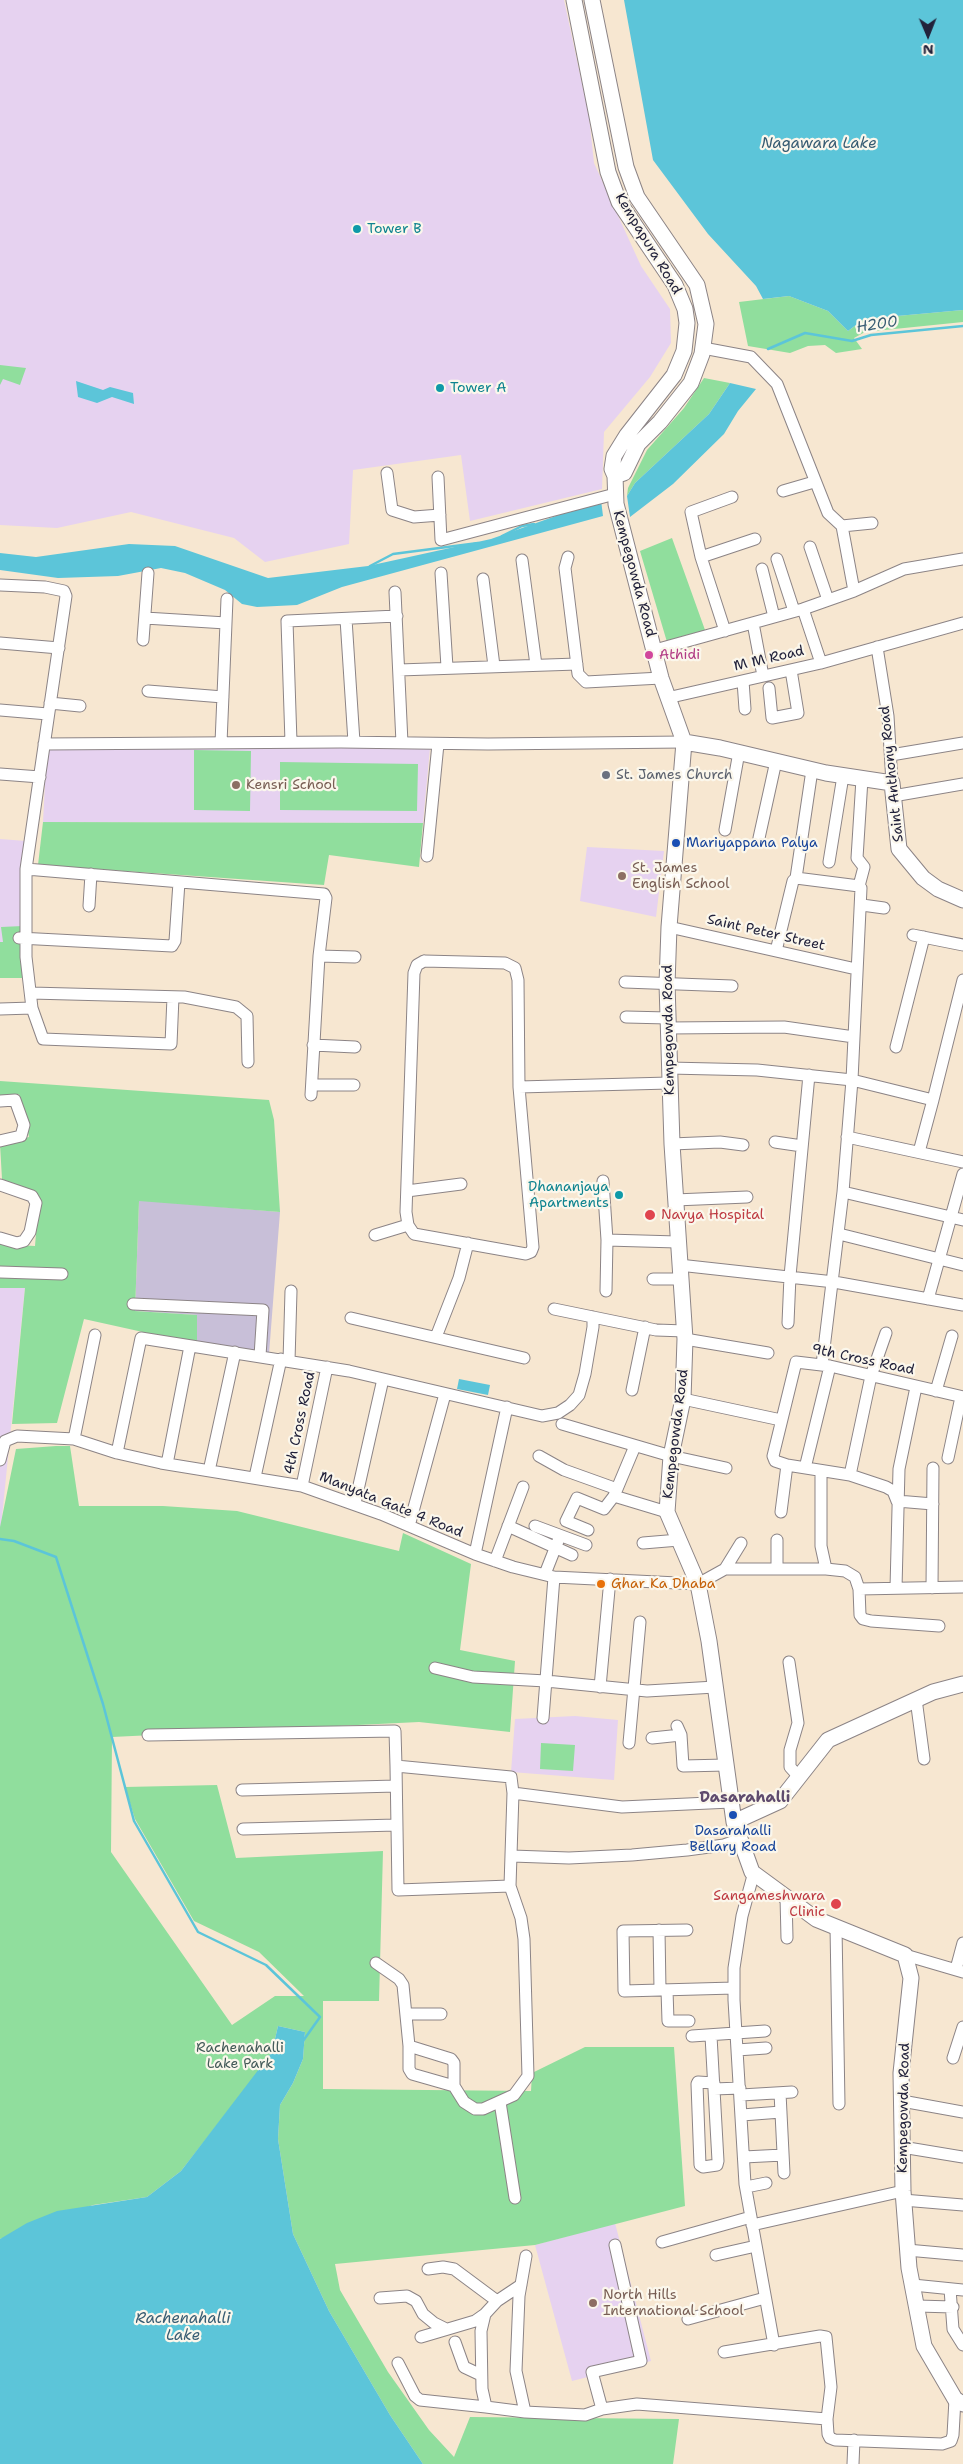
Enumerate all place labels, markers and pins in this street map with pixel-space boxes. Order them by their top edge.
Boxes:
place label: Tower B [367,221,422,237]
marker: Tower B [351,223,363,235]
place label: Tower A [450,380,507,396]
marker: Tower A [434,382,446,394]
place label: Athidi [659,647,700,663]
marker: Athidi [643,649,655,661]
place label: St. James Church [616,767,733,783]
marker: St. James Church [600,769,612,781]
place label: Kensri School [246,777,336,793]
marker: Kensri School [230,779,242,791]
place label: Mariyappana Palya [686,835,818,851]
marker: Mariyappana Palya [670,837,682,849]
place label: St. James English School [632,860,730,892]
marker: St. James English School [616,870,628,882]
place label: Dhananjaya Apartments [528,1179,609,1212]
marker: Dhananjaya Apartments [613,1189,625,1201]
place label: Navya Hospital [661,1207,764,1223]
marker: Navya Hospital [643,1208,657,1222]
place label: Ghar Ka Dhaba [611,1576,715,1592]
marker: Ghar Ka Dhaba [595,1578,607,1590]
marker: Dasarahalli Bellary Road [727,1809,739,1821]
place label: Dasarahalli Bellary Road [689,1823,777,1855]
place label: Sangameshwara Clinic [713,1888,825,1920]
marker: Sangameshwara Clinic [829,1897,843,1911]
place label: North Hills International School [603,2287,744,2320]
marker: North Hills International School [587,2297,599,2309]

